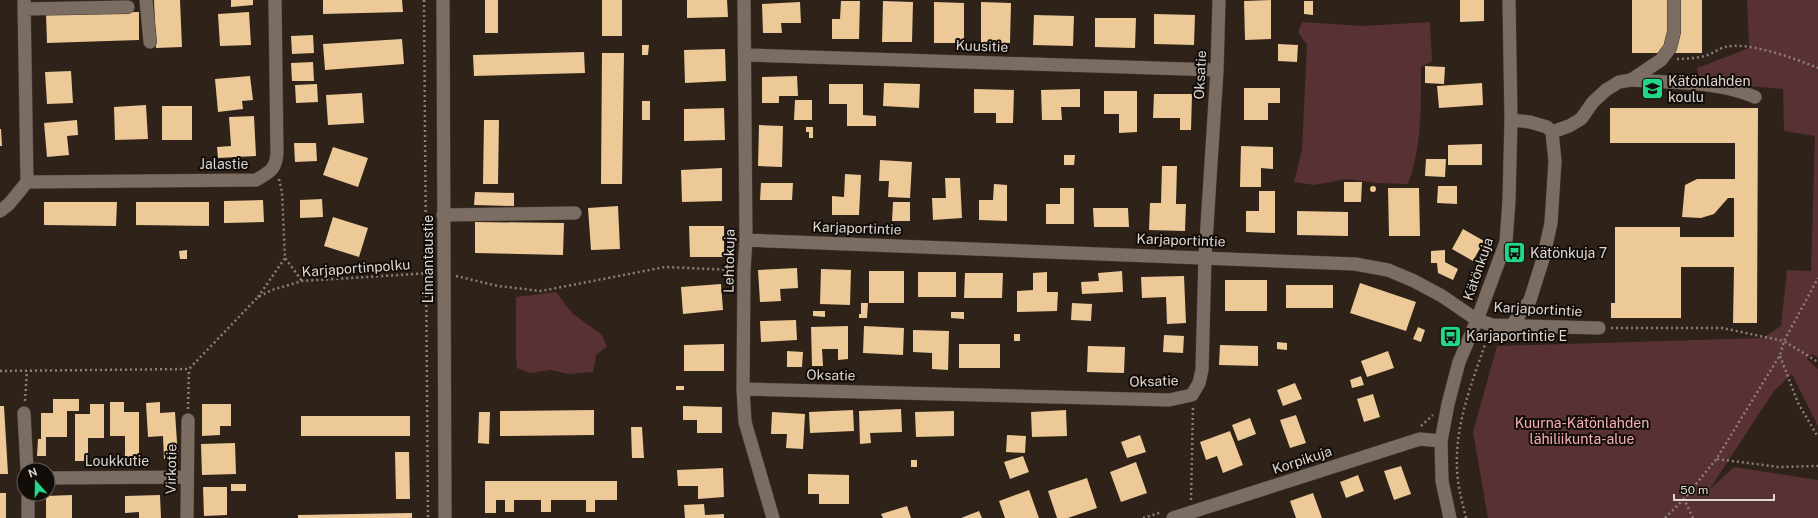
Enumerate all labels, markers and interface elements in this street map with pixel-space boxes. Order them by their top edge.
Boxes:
street label: Kuusitie [955,37,1009,55]
street label: Oksatie [1191,50,1209,100]
place label: Kätönlahden koulu [1668,73,1750,105]
school or university icon: Kätönlahden koulu [1639,76,1665,102]
street label: Jalastie [200,156,248,172]
street label: Linnantaustie [420,215,436,303]
street label: Karjaportintie [812,218,902,238]
street label: Lehtokuja [720,229,738,293]
street label: Karjaportintie [1136,230,1226,250]
street label: Kätönkuja [1460,235,1496,303]
bus stop icon: Kätönkuja 7 [1501,240,1527,266]
place label: Kätönkuja 7 [1530,245,1607,261]
street label: Karjaportinpolku [301,256,411,280]
street label: Karjaportintie [1493,299,1583,319]
bus stop icon: Karjaportintie E [1438,323,1464,349]
place label: Karjaportintie E [1466,328,1567,344]
street label: Oksatie [806,367,856,383]
street label: Oksatie [1129,372,1179,390]
park label: Kuurna-Kätönlahden lähiliikunta-alue [1515,415,1649,447]
street label: Korpikuja [1270,443,1334,477]
street label: Virkotie [163,444,179,494]
street label: Loukkutie [85,453,149,469]
north arrow [16,462,56,502]
text: N [26,465,39,480]
scale bar [1674,476,1774,502]
text: 50 m [1680,483,1708,497]

